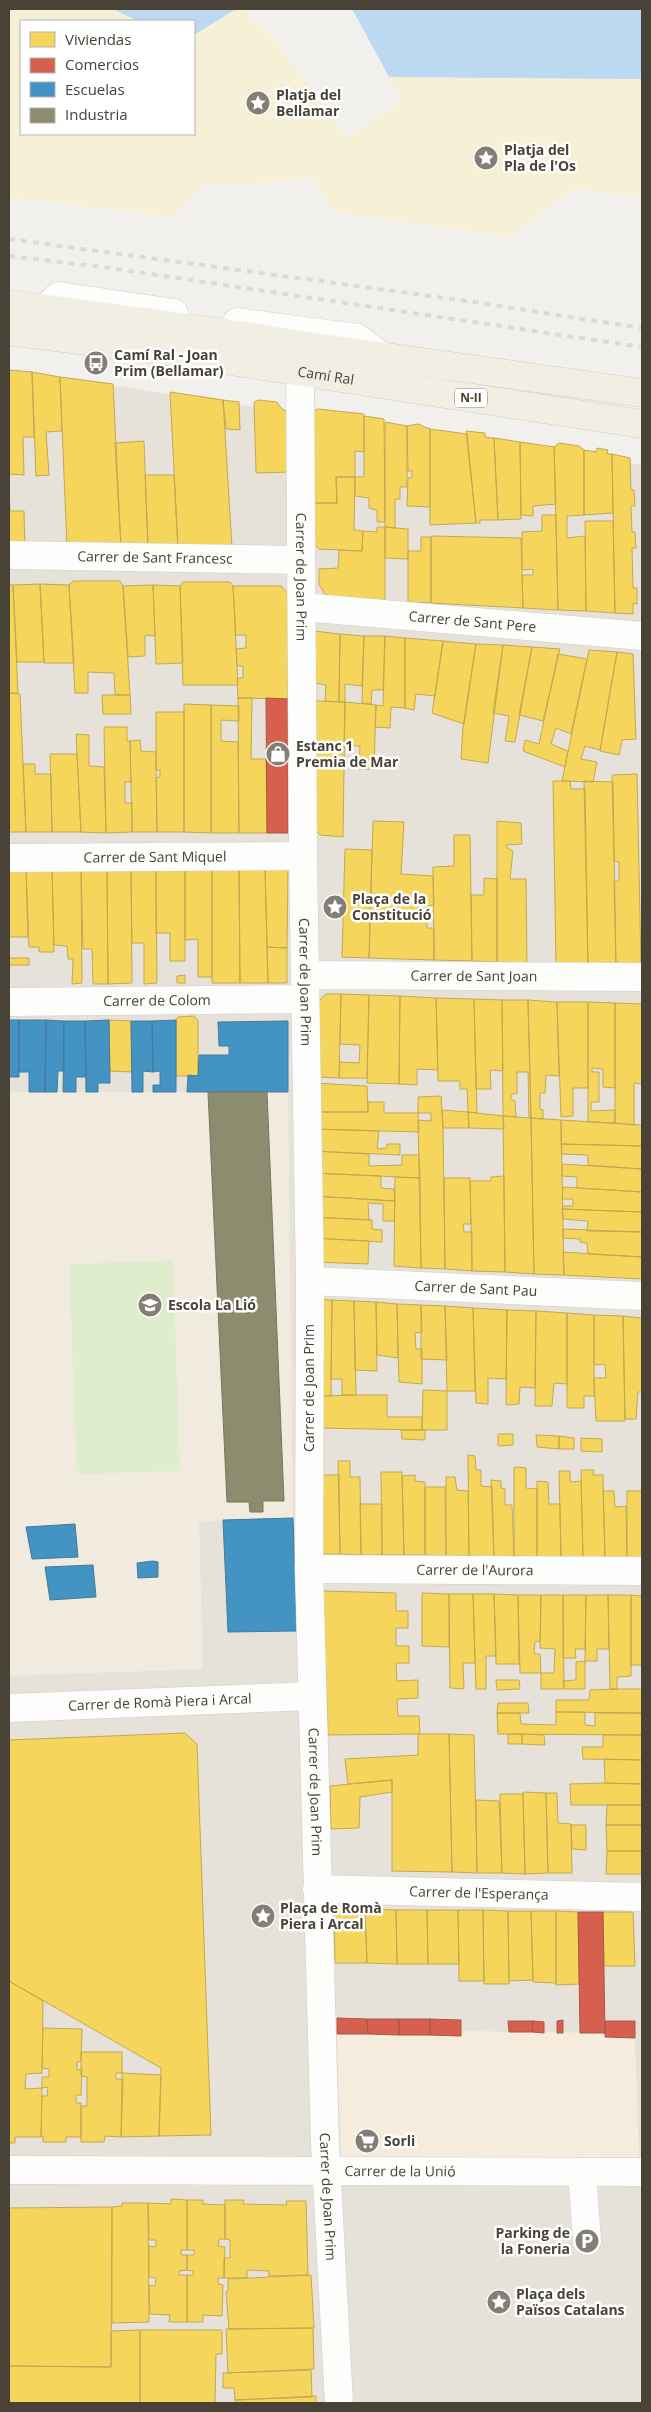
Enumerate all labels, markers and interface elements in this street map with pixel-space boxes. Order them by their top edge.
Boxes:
legend [20,20,195,135]
text: Viviendas [65,29,131,49]
text: Comercios [65,54,139,74]
text: Escuelas [65,79,125,99]
place label: Platja del Bellamar [276,85,341,120]
place icon: Platja del Bellamar [245,90,271,116]
text: Industria [65,104,128,124]
place label: Platja del Pla de l'Os [504,140,576,175]
place icon: Platja del Pla de l'Os [473,145,499,171]
place label: Camí Ral - Joan Prim (Bellamar) [114,345,224,380]
bus stop icon: Camí Ral - Joan Prim (Bellamar) [83,350,109,376]
street label: Camí Ral [296,361,355,389]
road number: N-II [455,388,487,408]
street label: Carrer de Joan Prim [292,513,312,641]
street label: Carrer de Sant Francesc [77,546,233,568]
street label: Carrer de Sant Pere [408,606,537,636]
place label: Estanc 1 Premia de Mar [296,736,399,771]
shop icon: Estanc 1 Premia de Mar [265,741,291,767]
street label: Carrer de Sant Miquel [84,847,226,866]
place label: Plaça de la Constitució [352,889,432,924]
place icon: Plaça de la Constitució [322,894,348,920]
street label: Carrer de Joan Prim [295,918,316,1046]
street label: Carrer de Sant Joan [411,966,537,985]
street label: Carrer de Colom [103,990,211,1010]
street label: Carrer de Sant Pau [414,1276,538,1300]
school or university icon: Escola La Lió [137,1292,163,1318]
place label: Escola La Lió [168,1295,256,1314]
street label: Carrer de Joan Prim [299,1324,318,1452]
street label: Carrer de l'Aurora [416,1560,534,1579]
street label: Carrer de Romà Piera i Arcal [68,1688,252,1715]
street label: Carrer de Joan Prim [304,1727,327,1856]
street label: Carrer de l'Esperança [409,1881,549,1904]
place label: Plaça de Romà Piera i Arcal [280,1898,382,1933]
place icon: Plaça de Romà Piera i Arcal [250,1903,276,1929]
supermarket icon: Sorli [354,2128,380,2154]
place label: Sorli [384,2131,415,2150]
street label: Carrer de Joan Prim [316,2132,341,2261]
street label: Carrer de la Unió [344,2161,456,2180]
place label: Parking de la Foneria [496,2223,570,2258]
parking icon: Parking de la Foneria [574,2228,600,2254]
place label: Plaça dels Països Catalans [516,2284,625,2319]
place icon: Plaça dels Països Catalans [486,2289,512,2315]

